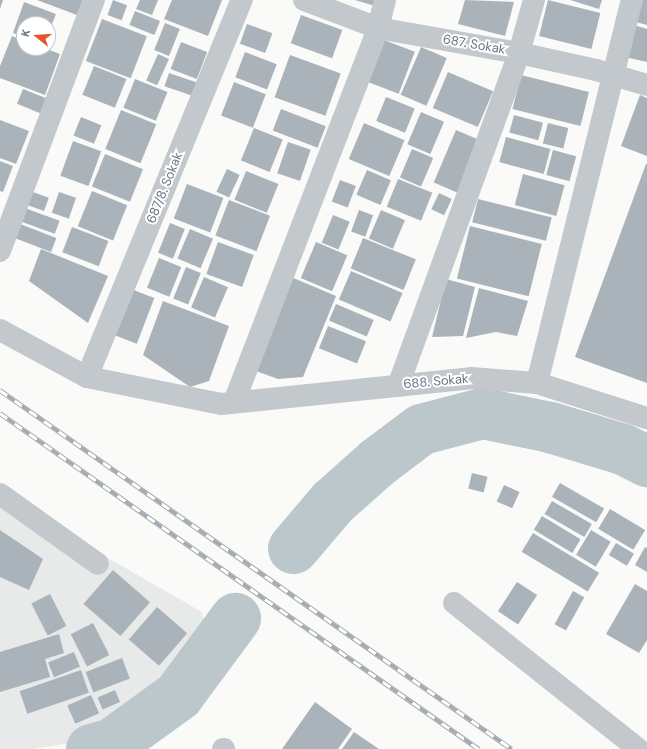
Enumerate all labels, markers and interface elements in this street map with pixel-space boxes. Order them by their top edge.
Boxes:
north arrow [16,16,56,56]
text: K [18,27,33,38]
street label: 687. Sokak [441,32,507,58]
street label: 687/8. Sokak [144,150,186,226]
street label: 688. Sokak [403,371,469,393]

